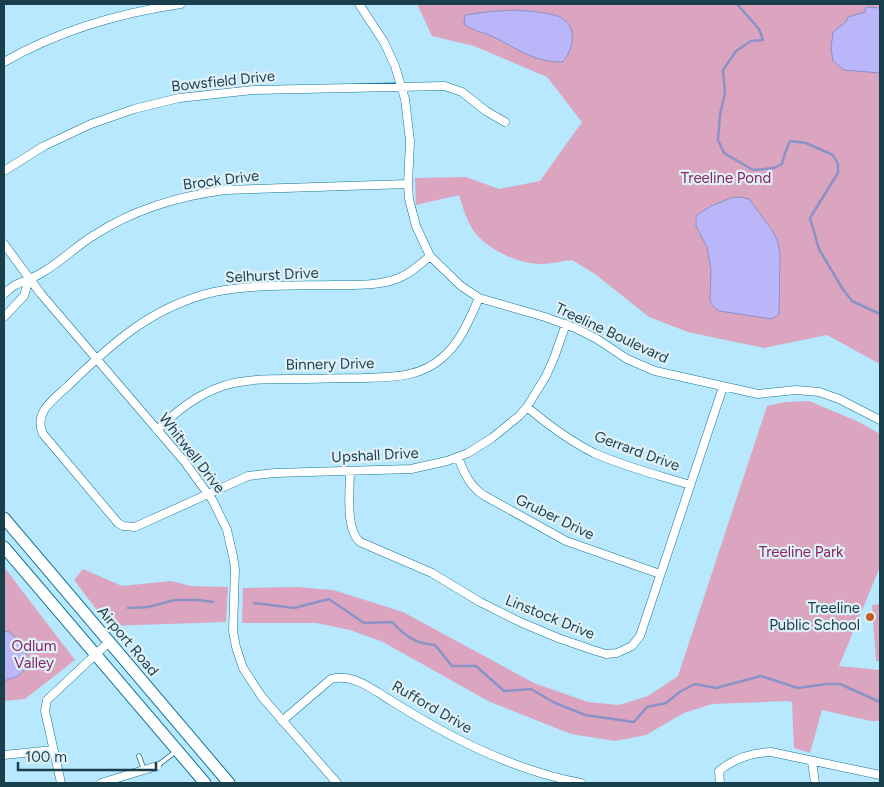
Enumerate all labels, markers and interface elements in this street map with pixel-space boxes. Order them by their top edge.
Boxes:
street label: Bowsfield Drive [170,67,276,95]
street label: Brock Drive [182,166,260,194]
park label: Treeline Pond [681,169,771,187]
street label: Selhurst Drive [225,264,319,286]
street label: Treeline Boulevard [553,299,671,367]
street label: Binnery Drive [285,354,375,374]
street label: Whitwell Drive [155,409,229,497]
street label: Gerrard Drive [592,427,682,475]
street label: Upshall Drive [331,444,419,466]
street label: Gruber Drive [513,490,597,544]
park label: Treeline Park [759,543,844,561]
street label: Linstock Drive [503,591,597,643]
place label: Treeline Public School [769,599,860,634]
street label: Airport Road [94,603,162,679]
marker: Treeline Public School [864,611,876,623]
park label: Odlum Valley [12,637,56,672]
street label: Rufford Drive [389,677,475,737]
scale bar [18,740,155,772]
text: 100 m [25,748,67,766]

